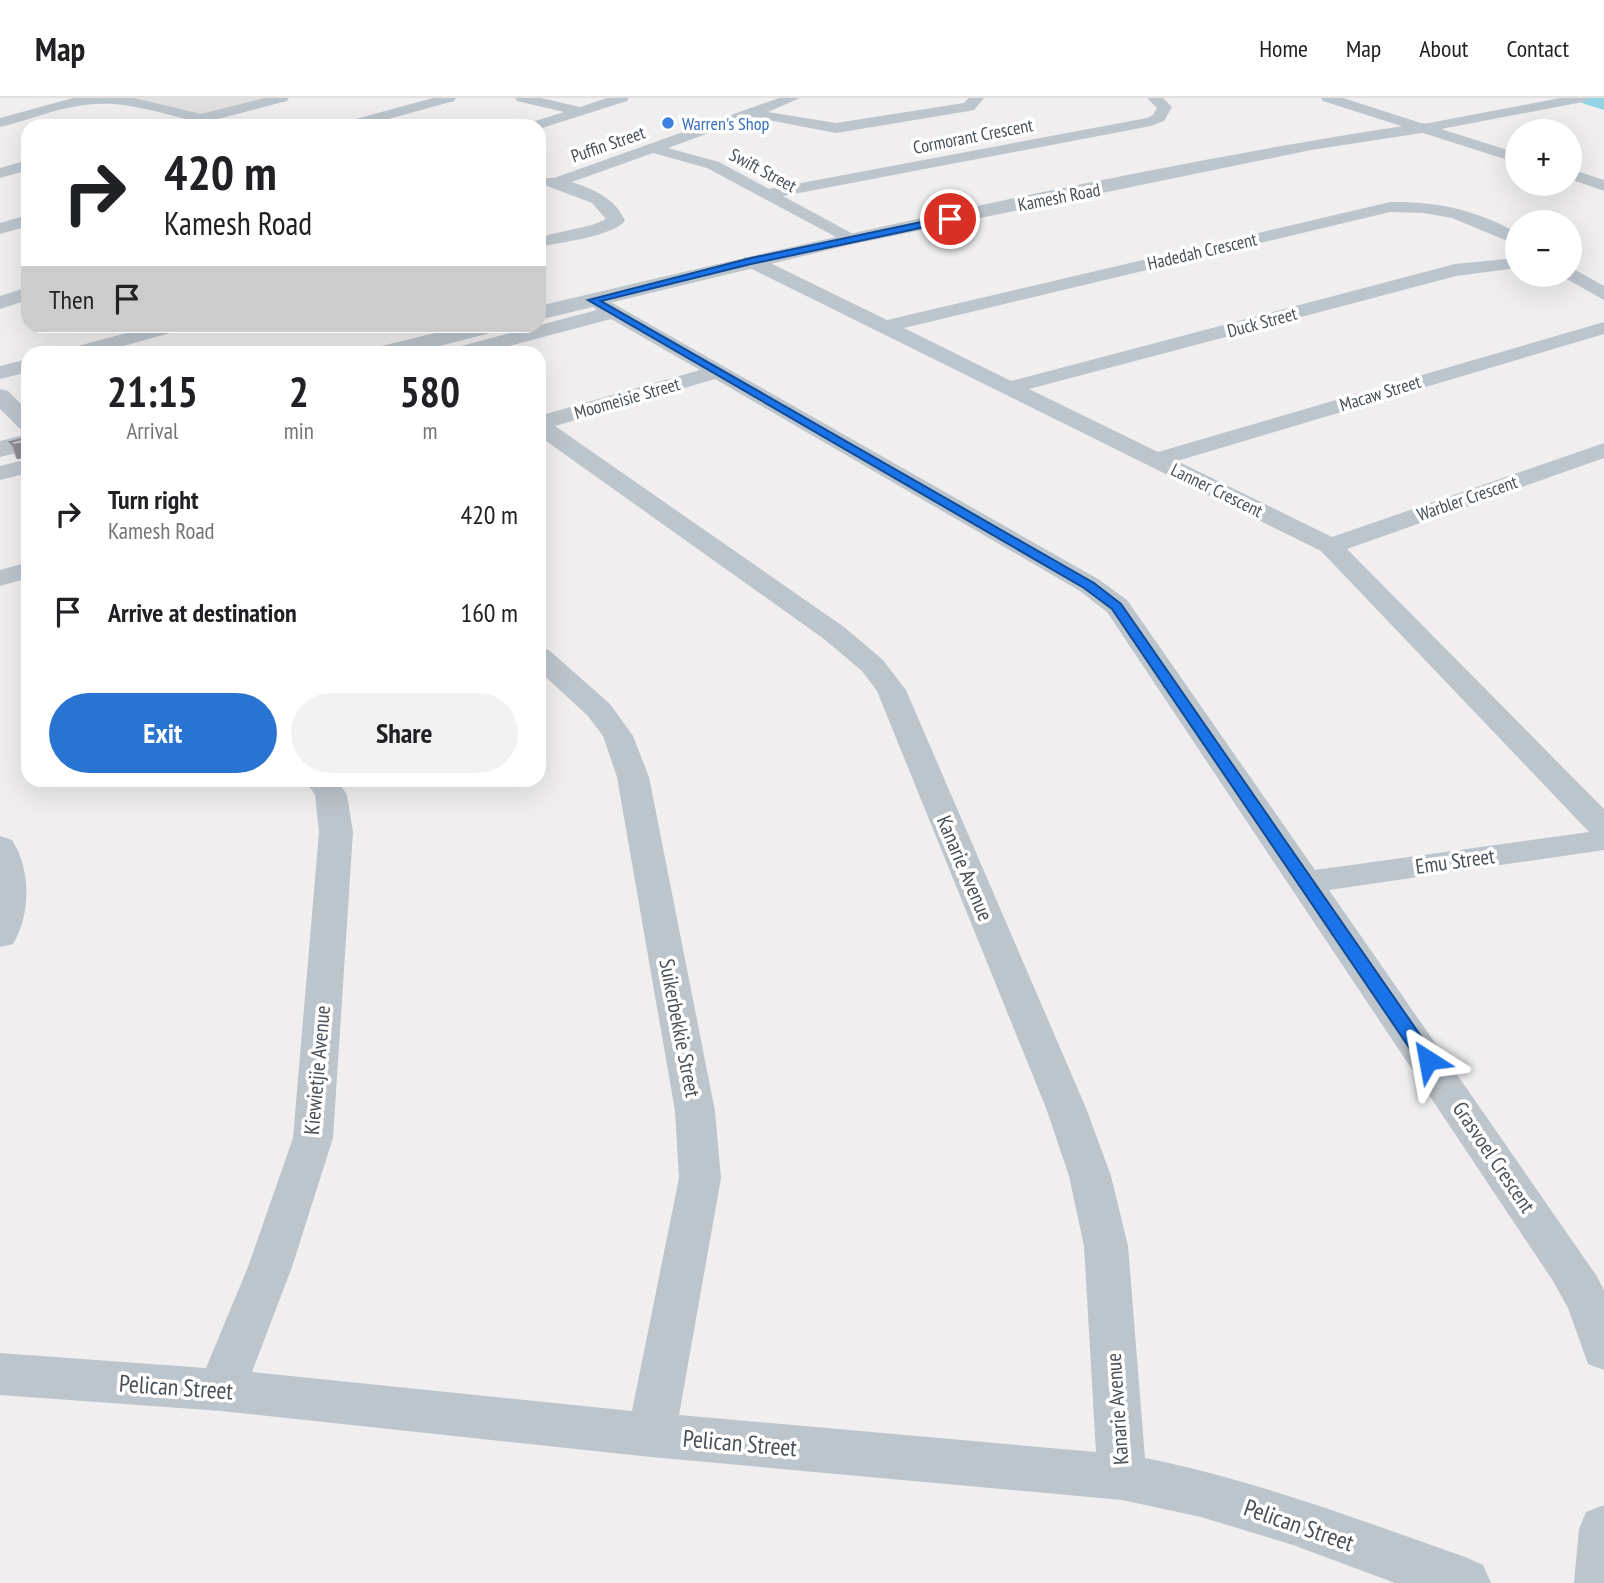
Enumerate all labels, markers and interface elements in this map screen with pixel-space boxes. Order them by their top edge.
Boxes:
text: Map [35,27,85,70]
text: Home [1259,33,1308,64]
text: Map [1346,33,1381,64]
text: About [1419,33,1468,64]
text: Contact [1506,33,1569,64]
place label: Warren's Shop [682,112,770,135]
street label: Cormorant Crescent [911,113,1035,159]
marker: Warren's Shop [660,115,676,131]
map controls [1505,119,1582,287]
button: + [1505,119,1582,196]
street label: Puffin Street [568,121,648,167]
text: 420 m [164,140,277,204]
street label: Swift Street [726,143,801,197]
icon: right [49,147,140,238]
street label: Kamesh Road [1016,178,1102,216]
pin [920,189,980,249]
icon: arrive [931,200,969,238]
text: Kamesh Road [164,202,312,244]
button: − [1505,210,1582,287]
street label: Hadedah Crescent [1145,227,1259,275]
icon: arrive [108,280,146,318]
text: Then [49,283,94,316]
street label: Duck Street [1225,302,1299,342]
text: 21:15 [107,364,198,419]
text: 2 [289,364,309,419]
text: 580 [400,364,460,419]
street label: Macaw Street [1337,370,1423,416]
street label: Moomeisie Street [572,372,682,424]
text: Arrival [126,416,178,445]
text: min [284,416,314,445]
text: m [422,416,437,445]
street label: Lanner Crescent [1167,458,1267,522]
street label: Warbler Crescent [1414,470,1520,526]
text: Turn right [108,483,199,516]
icon: right [49,495,87,533]
text: 420 m [460,498,518,531]
text: Kamesh Road [108,516,215,545]
icon: arrive [49,593,87,631]
text: Arrive at destination [108,596,297,629]
text: 160 m [460,596,518,629]
button: Exit [49,693,277,773]
button: Share [291,693,518,773]
street label: Kanarie Avenue [931,811,999,925]
street label: Emu Street [1414,842,1497,880]
street label: Suikerbekkie Street [653,957,707,1100]
street label: Kiewietjie Avenue [298,1004,336,1136]
position arrow [1391,1023,1465,1097]
street label: Grasvoel Crescent [1447,1096,1541,1218]
street label: Kanarie Avenue [1100,1352,1134,1466]
street label: Pelican Street [118,1368,234,1406]
street label: Pelican Street [682,1423,799,1463]
street label: Pelican Street [1240,1492,1358,1558]

